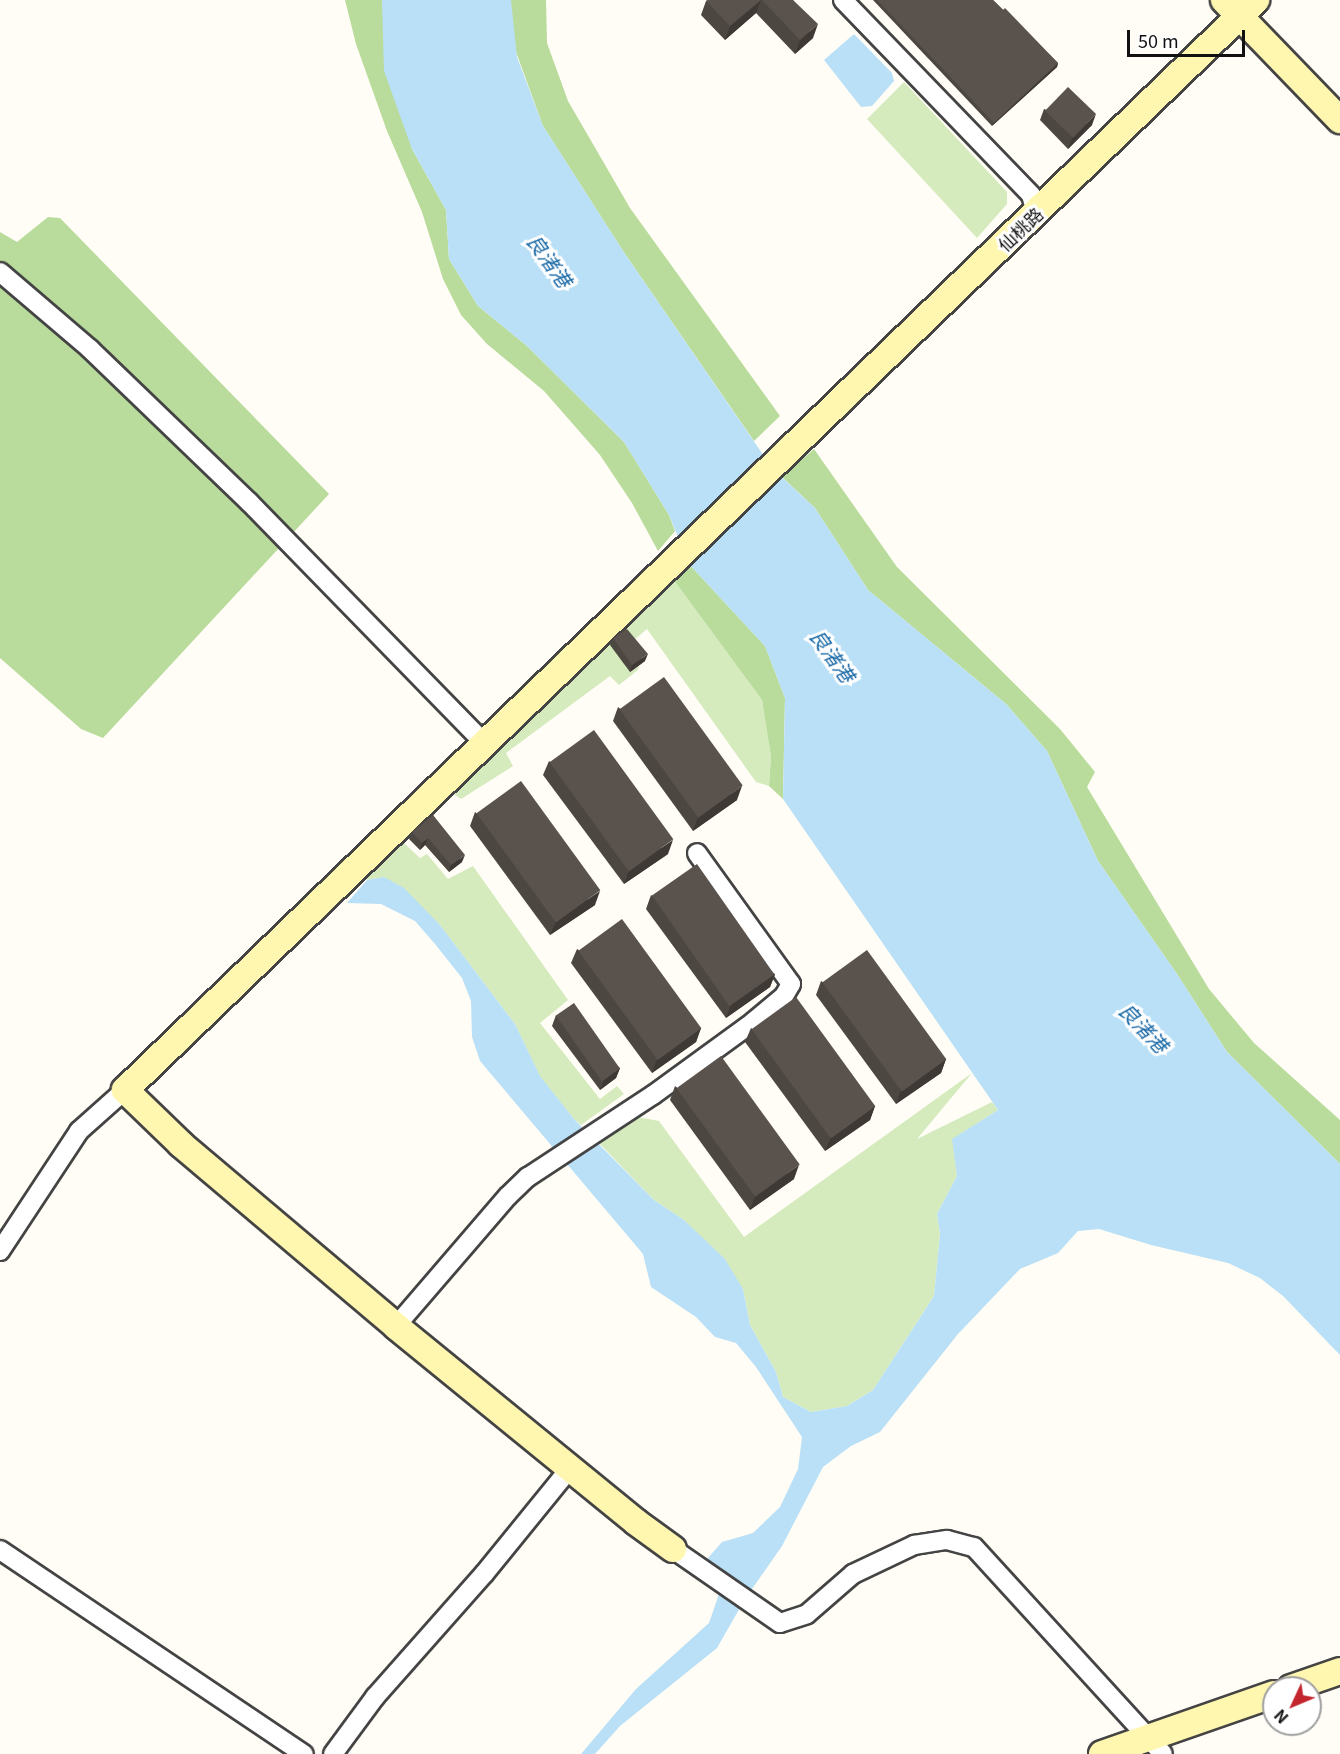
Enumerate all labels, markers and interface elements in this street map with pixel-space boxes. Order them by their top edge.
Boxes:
scale bar [1130,18,1248,56]
text: 50 m [1138,27,1179,53]
street label: 仙桃路 [993,202,1047,256]
water label: 良渚港 [523,229,577,291]
water label: 良渚港 [806,624,860,686]
water label: 良渚港 [1115,997,1173,1057]
north arrow [1262,1676,1322,1736]
text: N [1268,1704,1293,1730]

